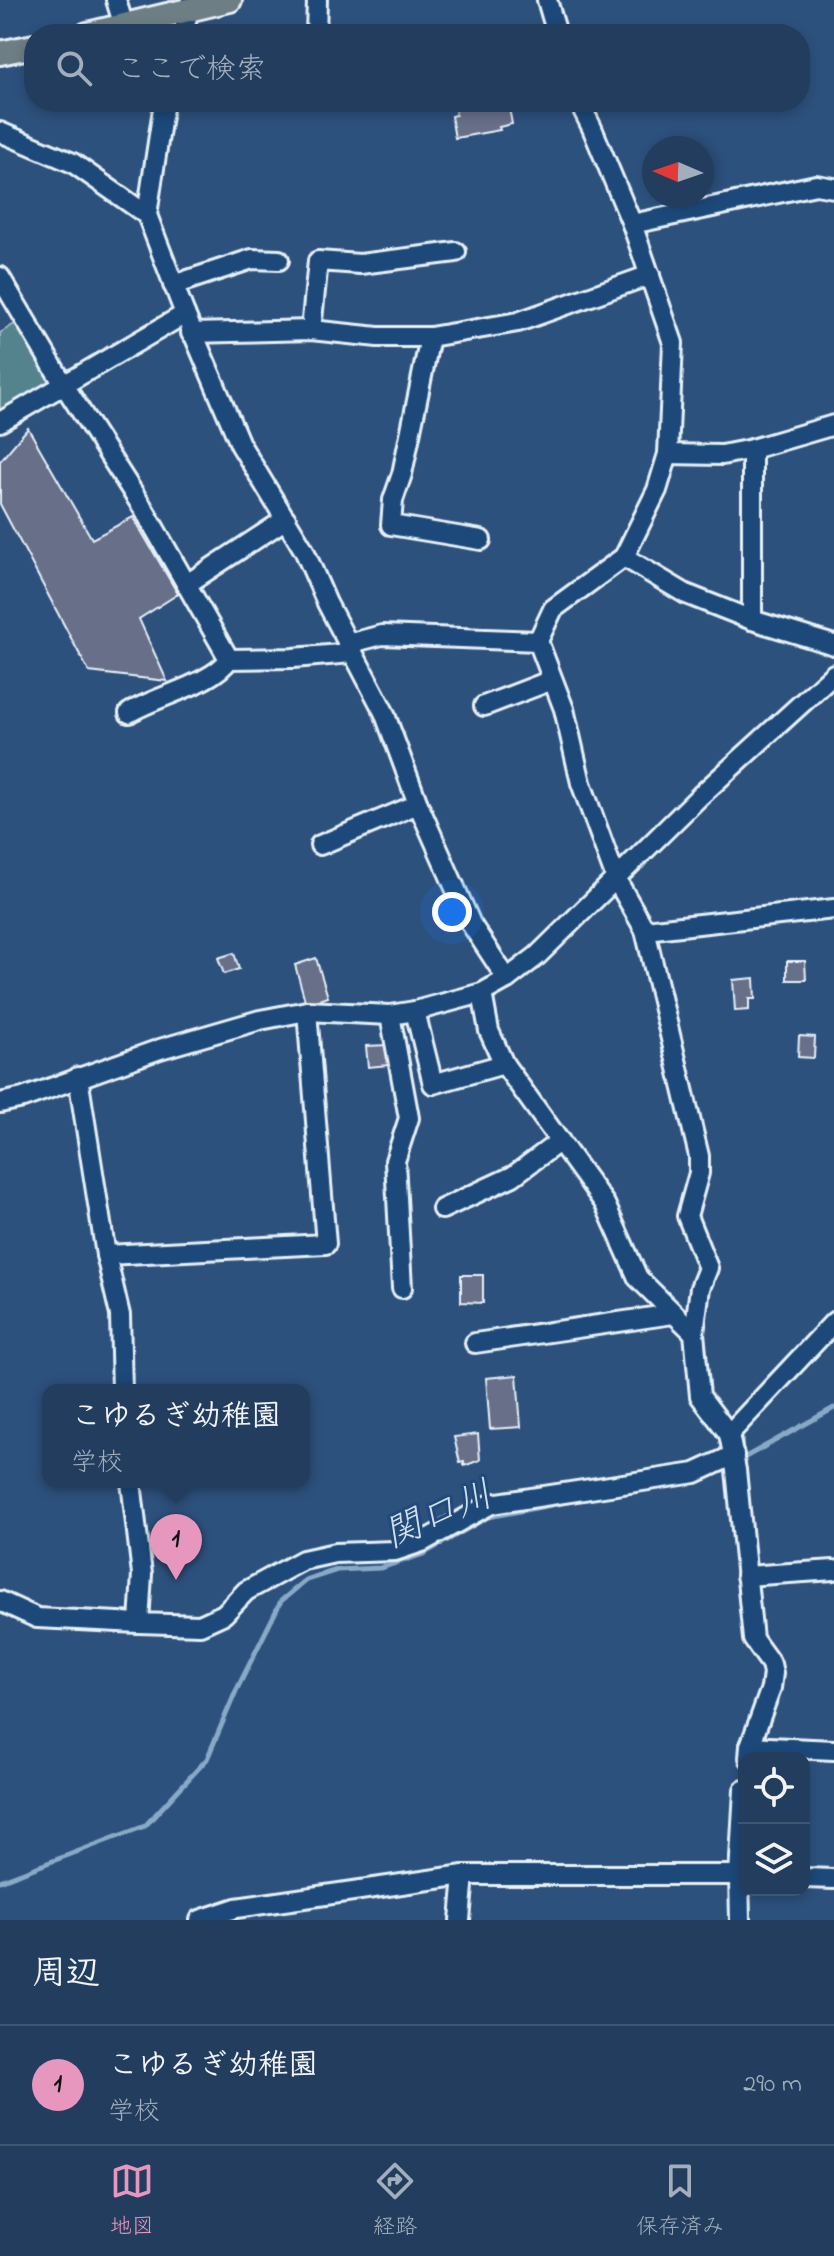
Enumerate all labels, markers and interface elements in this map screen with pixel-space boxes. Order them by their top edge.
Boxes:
search box [24,24,810,112]
icon: search [52,46,96,90]
text: ここで検索 [116,49,266,93]
north arrow [642,136,714,208]
your location [432,892,472,932]
popup [42,1384,310,1488]
text: こゆるぎ幼稚園 [71,1396,281,1440]
text: 学校 [71,1445,123,1483]
water label: 関口川 [376,1469,503,1565]
pin: 1 [150,1514,202,1580]
map controls [738,1752,810,1896]
button: locate [738,1752,810,1824]
button: layers [738,1824,810,1896]
text: 周辺 [32,1950,100,2000]
text: こゆるぎ幼稚園 [108,2045,318,2089]
text: 1 [54,2066,62,2104]
text: 290 m [743,2066,802,2104]
text: 学校 [108,2094,160,2132]
tab: 地図 [110,2159,154,2244]
tab: 経路 [373,2159,417,2244]
tab: 保存済み [636,2159,724,2244]

